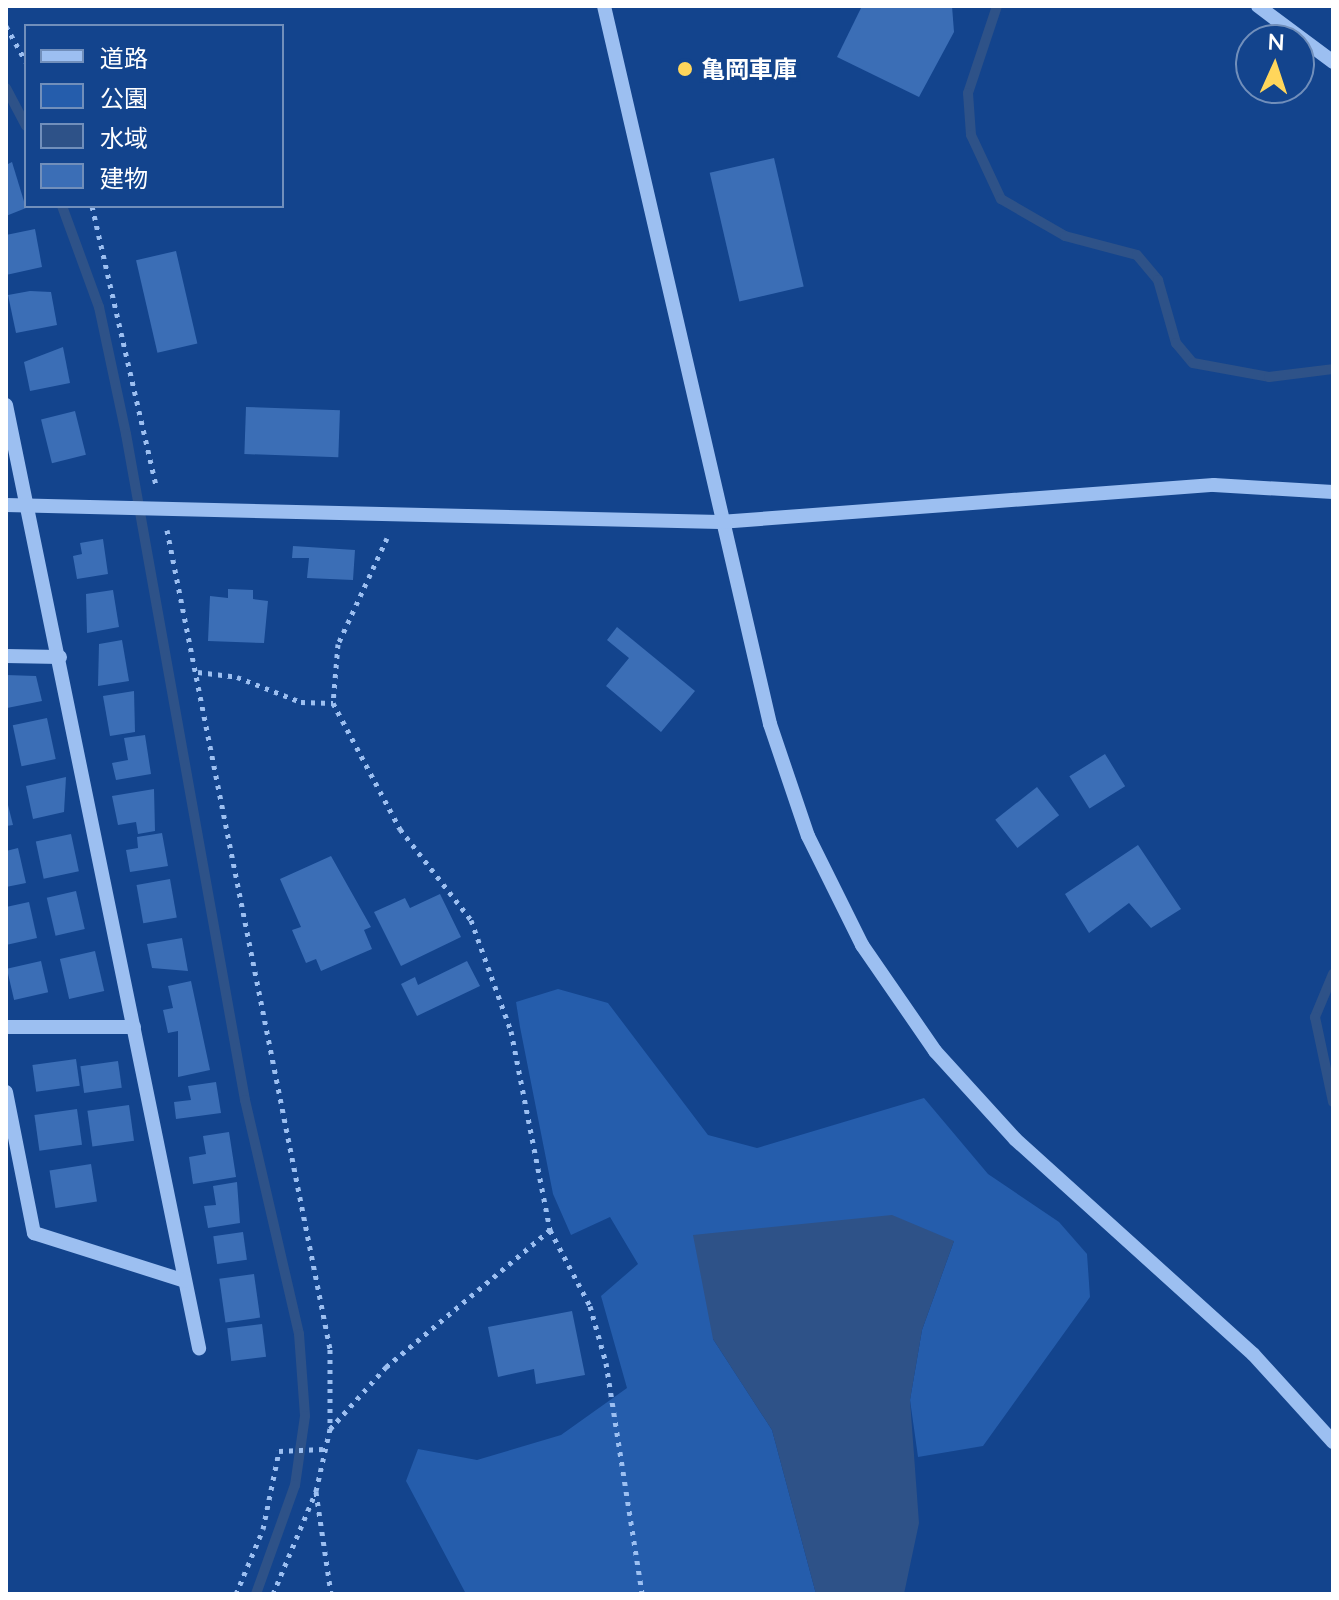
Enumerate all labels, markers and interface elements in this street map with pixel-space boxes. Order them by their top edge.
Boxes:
legend [24,24,284,208]
north arrow [1235,24,1315,104]
text: N [1267,28,1285,55]
text: 道路 [100,43,148,72]
place label: 亀岡車庫 [701,55,797,83]
marker: 亀岡車庫 [676,60,694,78]
text: 公園 [100,83,148,112]
text: 水域 [100,123,148,152]
text: 建物 [100,163,148,192]

